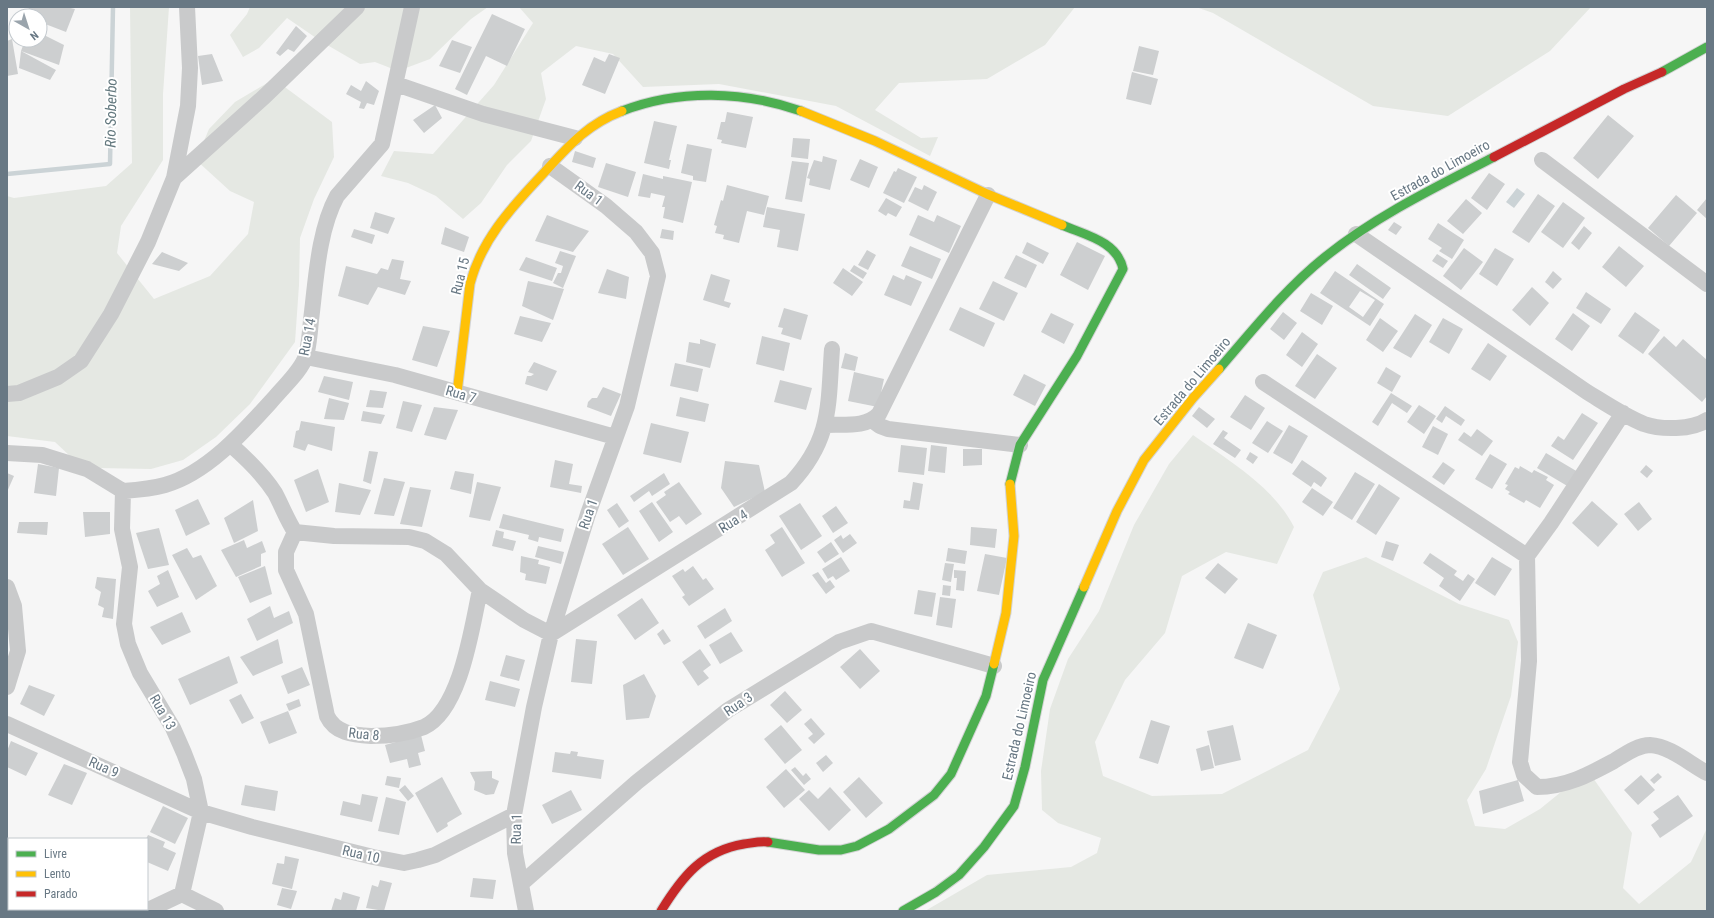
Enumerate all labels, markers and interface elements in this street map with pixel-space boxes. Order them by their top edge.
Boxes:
north arrow [8,8,48,48]
text: N [27,28,41,43]
water label: Rio Soberbo [101,78,121,148]
street label: Estrada do Limoeiro [1388,136,1492,204]
street label: Rua 1 [572,177,606,209]
street label: Rua 15 [448,256,472,296]
street label: Rua 14 [296,317,318,357]
street label: Estrada do Limoeiro [1150,333,1234,429]
street label: Rua 7 [444,382,478,406]
street label: Rua 1 [575,497,601,531]
street label: Rua 4 [716,506,750,536]
street label: Estrada do Limoeiro [999,670,1039,782]
street label: Rua 3 [721,689,755,719]
street label: Rua 13 [147,692,179,732]
street label: Rua 8 [348,724,380,744]
street label: Rua 9 [87,753,121,781]
street label: Rua 1 [508,813,524,845]
legend [8,838,148,910]
street label: Rua 10 [341,842,381,866]
text: Livre [44,847,67,861]
text: Lento [44,867,71,881]
text: Parado [44,887,77,901]

